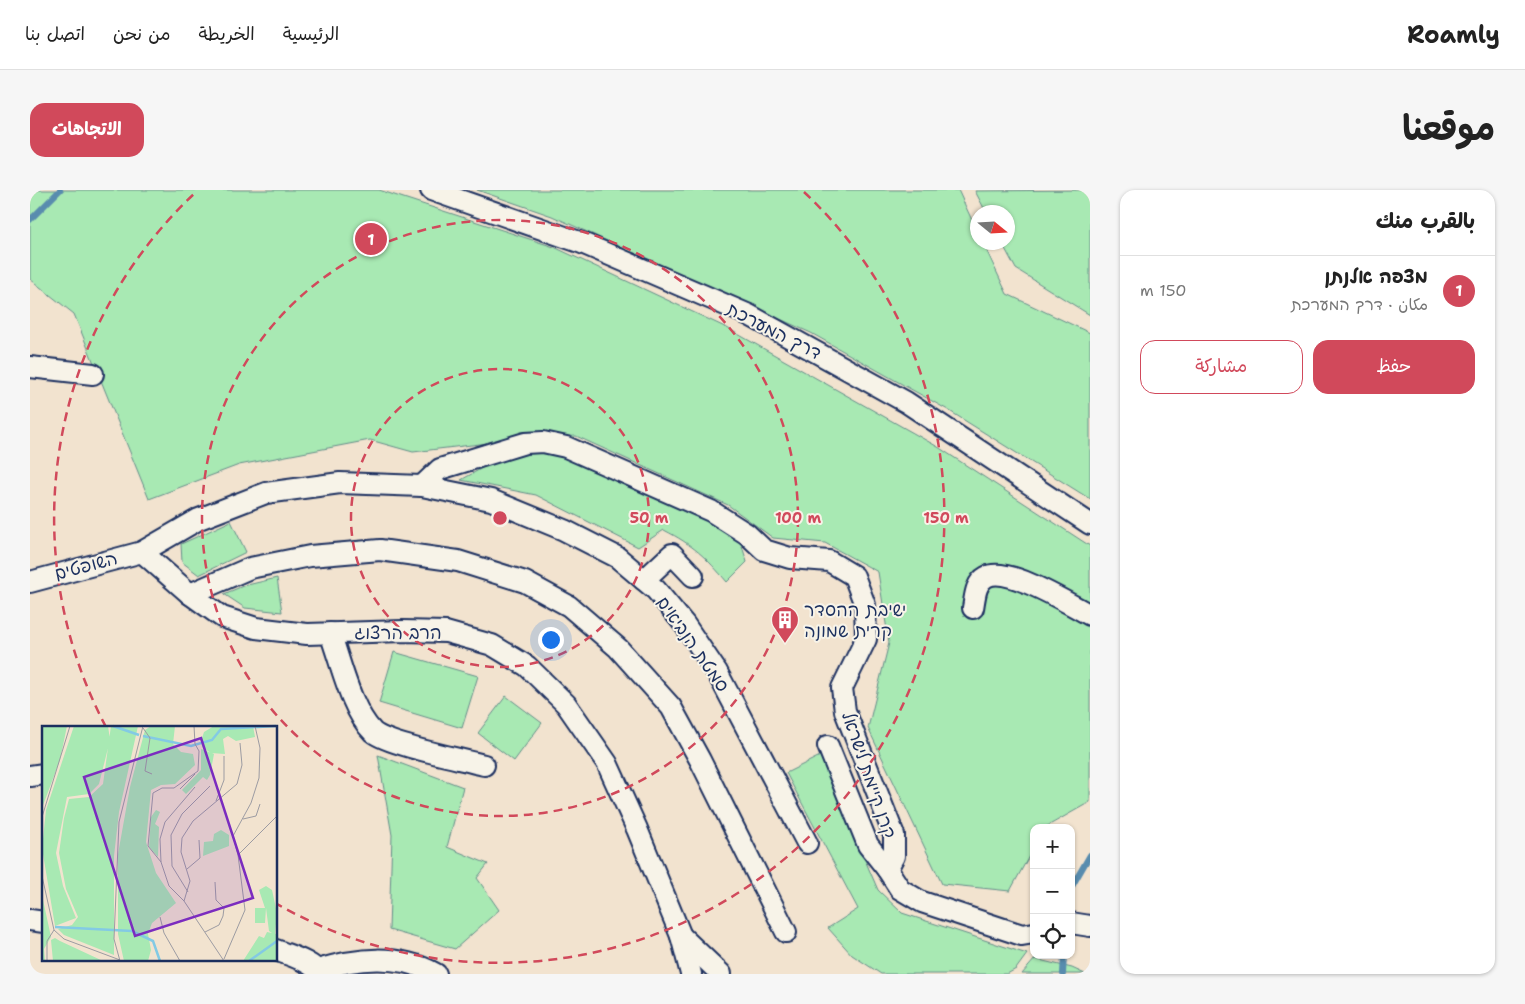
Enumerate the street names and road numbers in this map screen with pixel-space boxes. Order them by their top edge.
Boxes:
street label: דרך המערכת [722,296,826,365]
street label: השופטים [52,546,120,586]
street label: סמטת הנביאים [651,591,735,697]
street label: הרב הרצוג [354,621,442,645]
street label: קרן קיימת לישראל [836,708,902,842]

